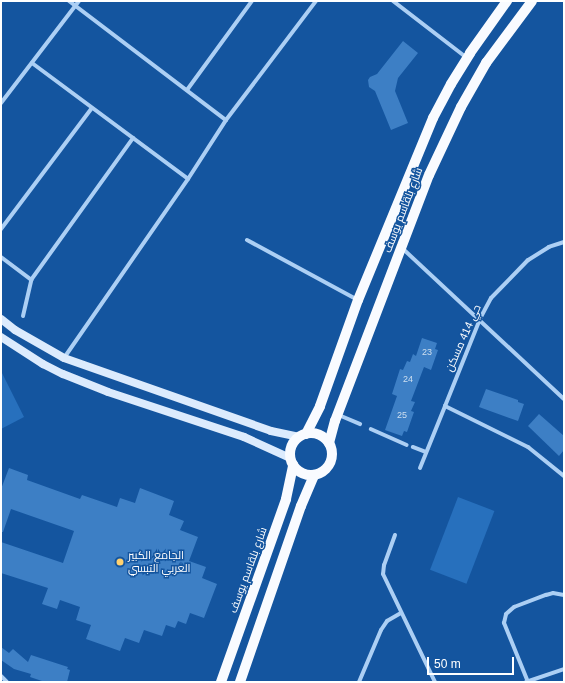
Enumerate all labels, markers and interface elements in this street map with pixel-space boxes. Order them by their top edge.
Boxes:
street label: شارع بلقاسم يوسف [381,165,425,255]
street label: حي 414 مسكن [442,303,484,373]
house number: 23 [422,347,432,357]
house number: 24 [403,374,413,384]
house number: 25 [397,410,407,420]
street label: شارع بلقاسم يوسف [226,525,270,615]
place label: الجامع الكبير العربي التبسي [128,549,191,575]
marker: الجامع الكبير العربي التبسي [115,557,125,567]
scale bar [429,649,516,675]
text: 50 m [434,657,461,671]

